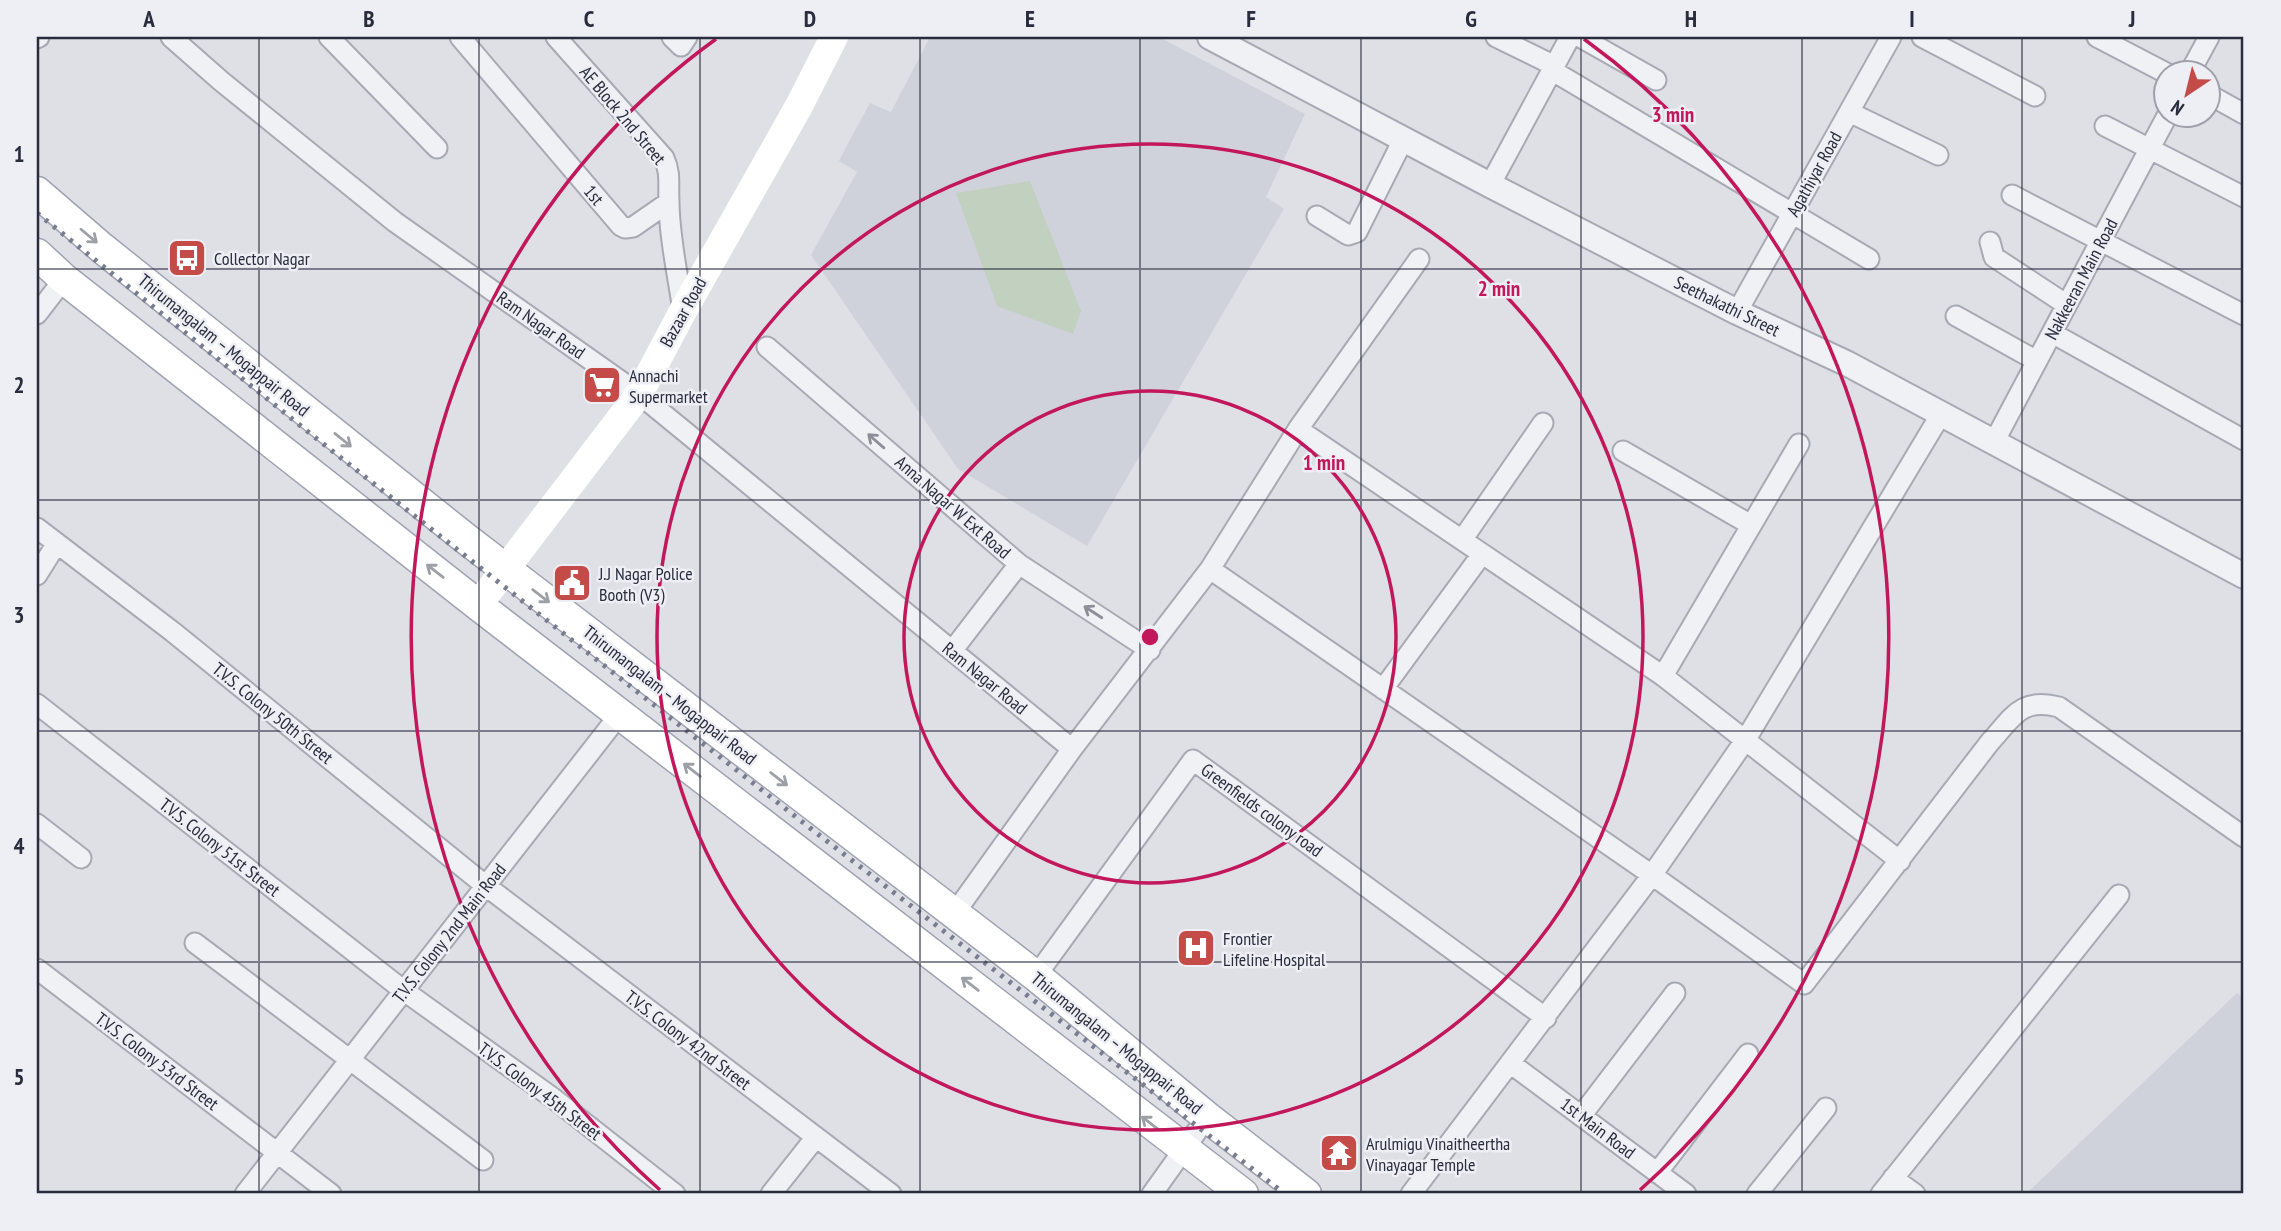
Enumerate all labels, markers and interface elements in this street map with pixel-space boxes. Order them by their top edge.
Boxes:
text: A [142,4,155,33]
text: B [363,4,375,33]
text: C [584,4,595,33]
text: D [804,4,816,33]
text: E [1025,4,1035,33]
text: F [1246,4,1256,33]
text: G [1465,4,1477,33]
text: H [1685,4,1697,33]
text: I [1909,4,1915,33]
text: J [2128,4,2135,33]
north arrow [2152,60,2222,130]
street label: AE Block 2nd Street [575,61,671,169]
text: N [2166,95,2188,121]
text: 3 min [1652,101,1694,128]
street label: Agathiyar Road [1781,128,1847,220]
text: 1 [14,139,25,168]
street label: 1st [579,180,609,210]
street label: Nakkeeran Main Road [2039,214,2123,344]
one-way arrow [79,229,97,244]
bus stop icon: Collector Nagar [166,237,208,279]
place label: Collector Nagar [214,247,310,270]
street label: Thirumangalam – Mogappair Road [134,269,314,421]
street label: Seethakathi Street [1670,271,1784,341]
street label: Bazaar Road [655,273,711,351]
text: 2 min [1478,275,1520,302]
street label: Ram Nagar Road [492,286,590,364]
supermarket icon: Annachi Supermarket [581,364,623,406]
place label: Annachi Supermarket [629,364,708,408]
text: 2 [14,370,25,399]
one-way arrow [333,432,351,448]
one-way arrow [868,433,886,449]
text: 1 min [1303,449,1345,476]
street label: Anna Nagar W Ext Road [890,450,1016,564]
public building icon: J.J Nagar Police Booth (V3) [551,562,593,604]
place label: J.J Nagar Police Booth (V3) [598,562,693,606]
one-way arrow [426,564,445,579]
one-way arrow [531,588,550,603]
text: 3 [14,600,25,629]
one-way arrow [1084,605,1103,620]
street label: Thirumangalam – Mogappair Road [579,620,761,770]
centre of rings [1138,625,1162,649]
street label: Ram Nagar Road [938,637,1032,719]
street label: T.V.S. Colony 50th Street [208,657,338,769]
street label: Greenfields colony road [1197,758,1327,862]
one-way arrow [684,763,702,778]
one-way arrow [770,772,788,787]
street label: T.V.S. Colony 51st Street [155,793,285,901]
text: 4 [14,831,25,860]
street label: T.V.S. Colony 2nd Main Road [387,858,511,1008]
hospital icon: Frontier Lifeline Hospital [1175,927,1217,969]
place label: Frontier Lifeline Hospital [1223,927,1326,971]
street label: Thirumangalam – Mogappair Road [1027,967,1207,1119]
one-way arrow [961,976,979,991]
street label: T.V.S. Colony 42nd Street [621,985,755,1095]
street label: T.V.S. Colony 53rd Street [91,1007,223,1115]
street label: T.V.S. Colony 45th Street [474,1037,606,1145]
text: 5 [14,1062,25,1091]
street label: 1st Main Road [1556,1092,1640,1164]
one-way arrow [1141,1115,1160,1130]
temple icon: Arulmigu Vinaitheertha Vinayagar Temple [1318,1132,1360,1174]
place label: Arulmigu Vinaitheertha Vinayagar Temple [1365,1132,1510,1176]

